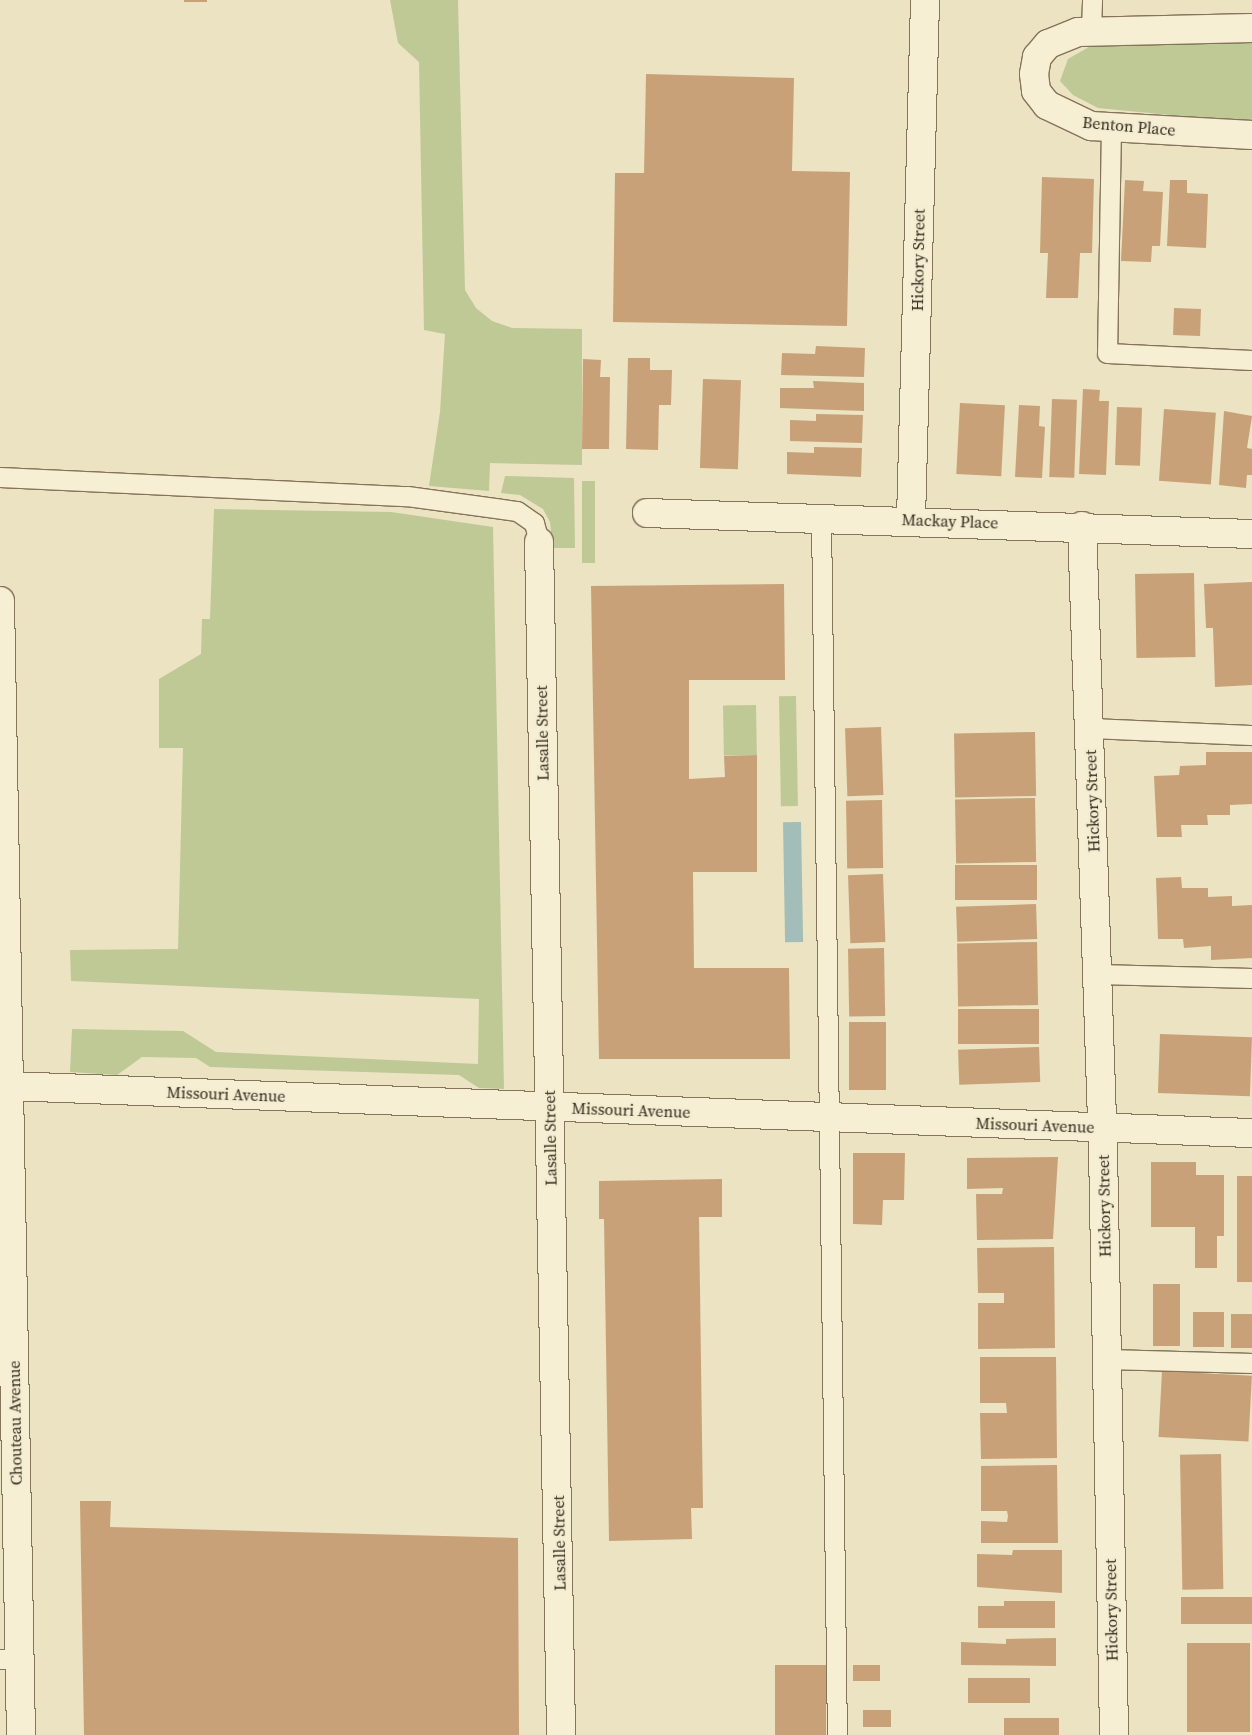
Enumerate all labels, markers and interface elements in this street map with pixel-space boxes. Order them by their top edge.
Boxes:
street label: Benton Place [1082,112,1176,140]
street label: Hickory Street [908,209,928,311]
street label: Mackay Place [901,510,999,532]
street label: Lasalle Street [532,685,552,781]
street label: Hickory Street [1081,749,1103,853]
street label: Missouri Avenue [166,1082,286,1106]
street label: Lasalle Street [540,1090,560,1186]
street label: Missouri Avenue [571,1098,691,1122]
street label: Missouri Avenue [975,1113,1095,1137]
street label: Hickory Street [1094,1155,1114,1257]
street label: Chouteau Avenue [4,1361,26,1485]
street label: Lasalle Street [549,1495,569,1591]
street label: Hickory Street [1101,1559,1121,1661]

